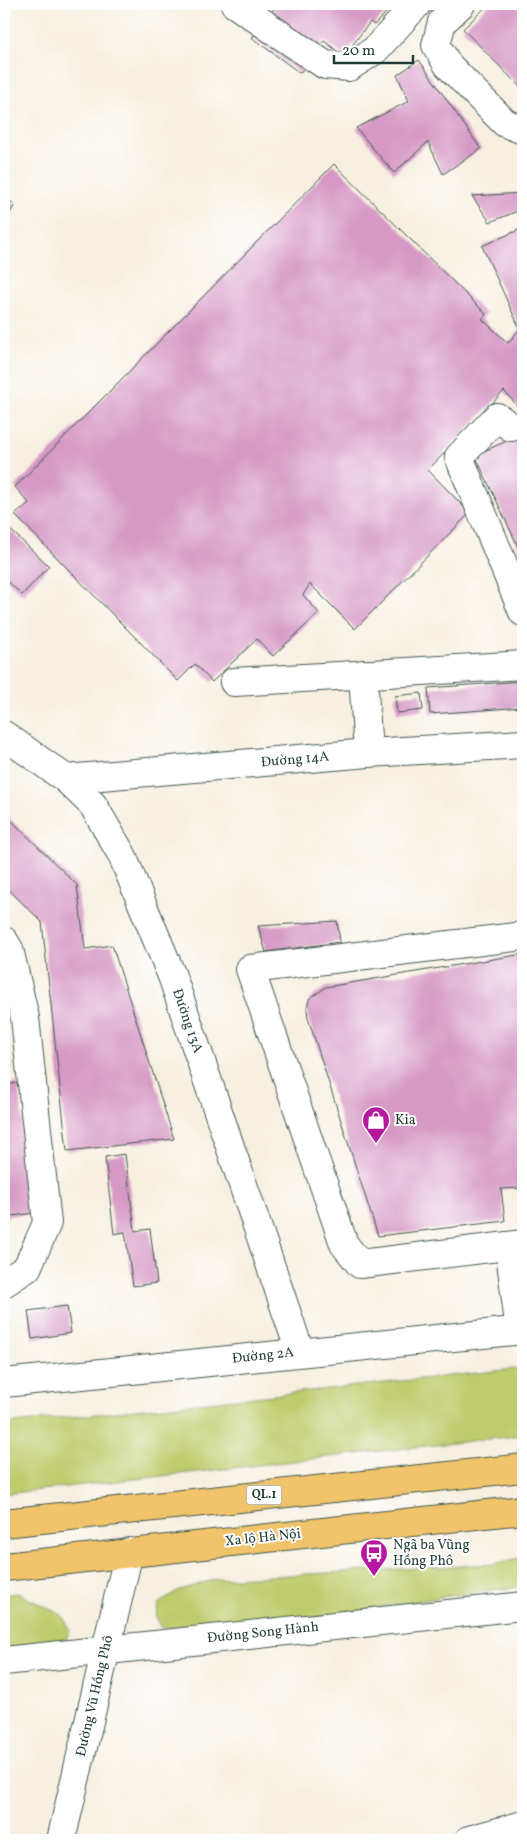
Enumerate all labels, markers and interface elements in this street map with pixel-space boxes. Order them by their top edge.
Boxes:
scale bar [334,32,413,64]
text: 20 m [342,41,375,62]
street label: Đường 14A [260,748,330,772]
street label: Đường 13A [167,986,207,1056]
shop icon: Kia [361,1105,391,1144]
place label: Kia [395,1111,416,1130]
street label: Đường 2A [231,1343,295,1369]
road number: QL.1 [246,1486,282,1504]
street label: Xa lộ Hà Nội [224,1525,302,1551]
place label: Ngã ba Vũng Hồng Phô [393,1536,470,1571]
bus stop icon: Ngã ba Vũng Hồng Phô [359,1538,389,1577]
street label: Đường Song Hành [206,1618,320,1648]
street label: Đường Vũ Hồng Phô [72,1633,118,1759]

